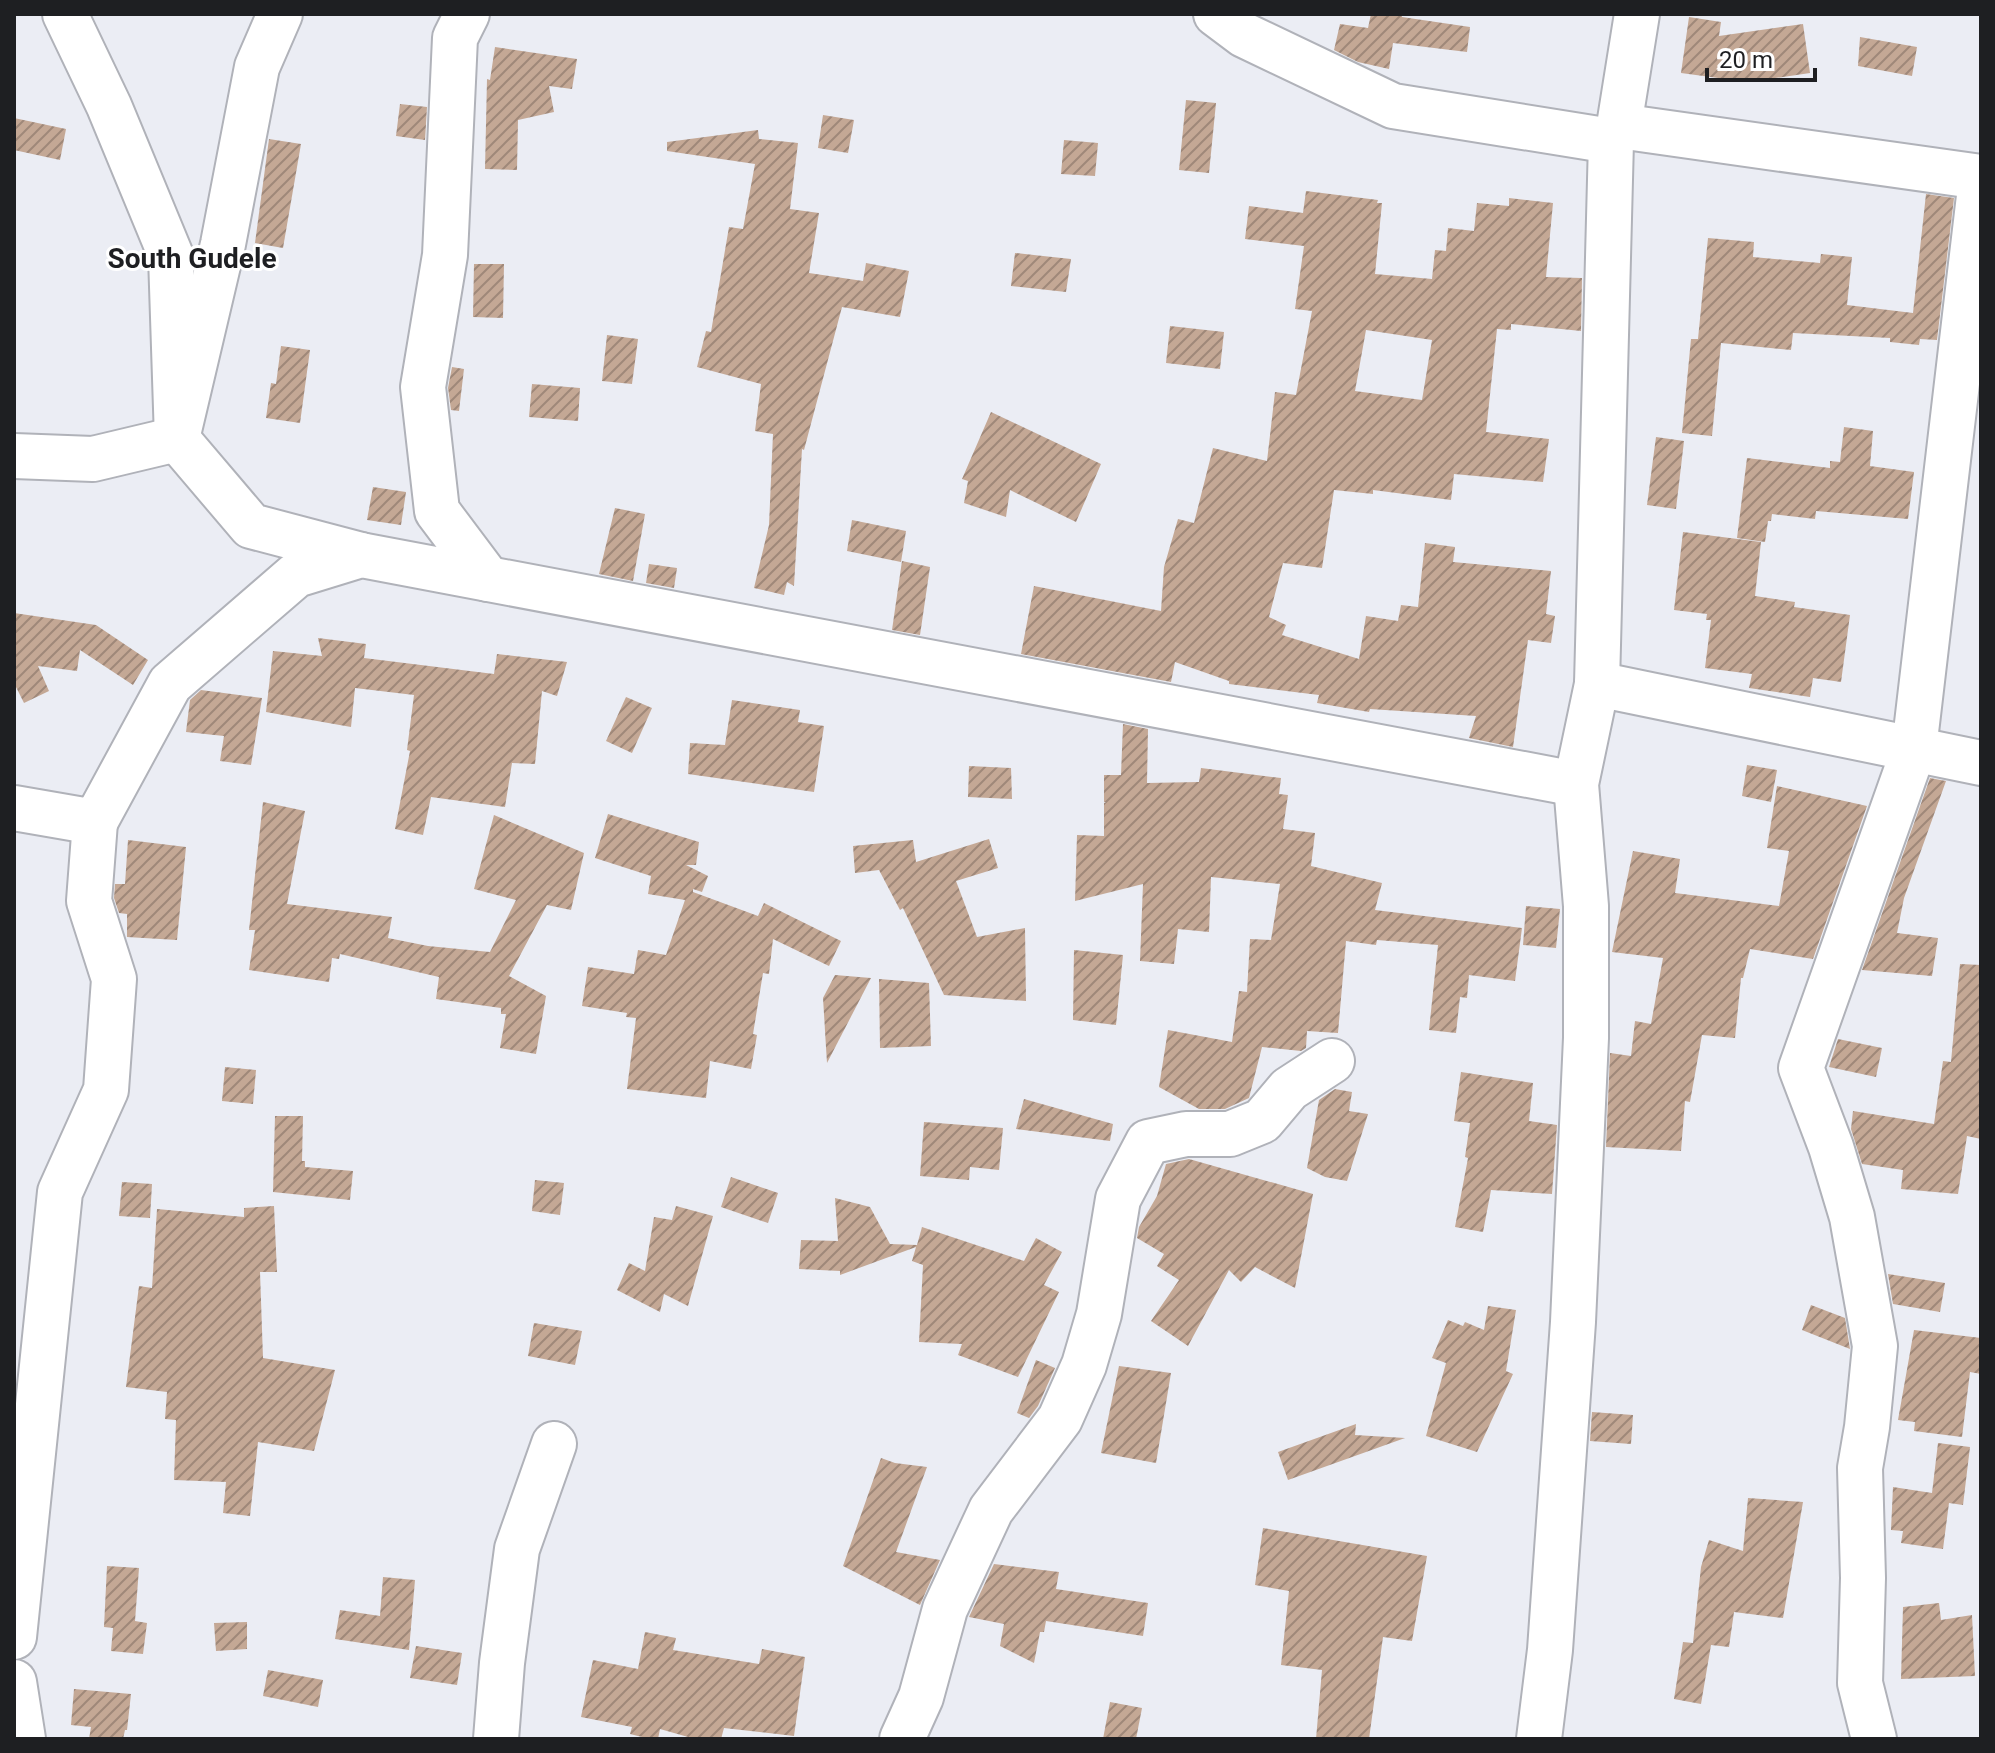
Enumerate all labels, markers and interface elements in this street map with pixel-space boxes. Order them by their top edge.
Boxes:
scale bar [1707,32,1815,82]
text: 20 m [1719,46,1773,74]
district label: South Gudele [107,242,277,275]

